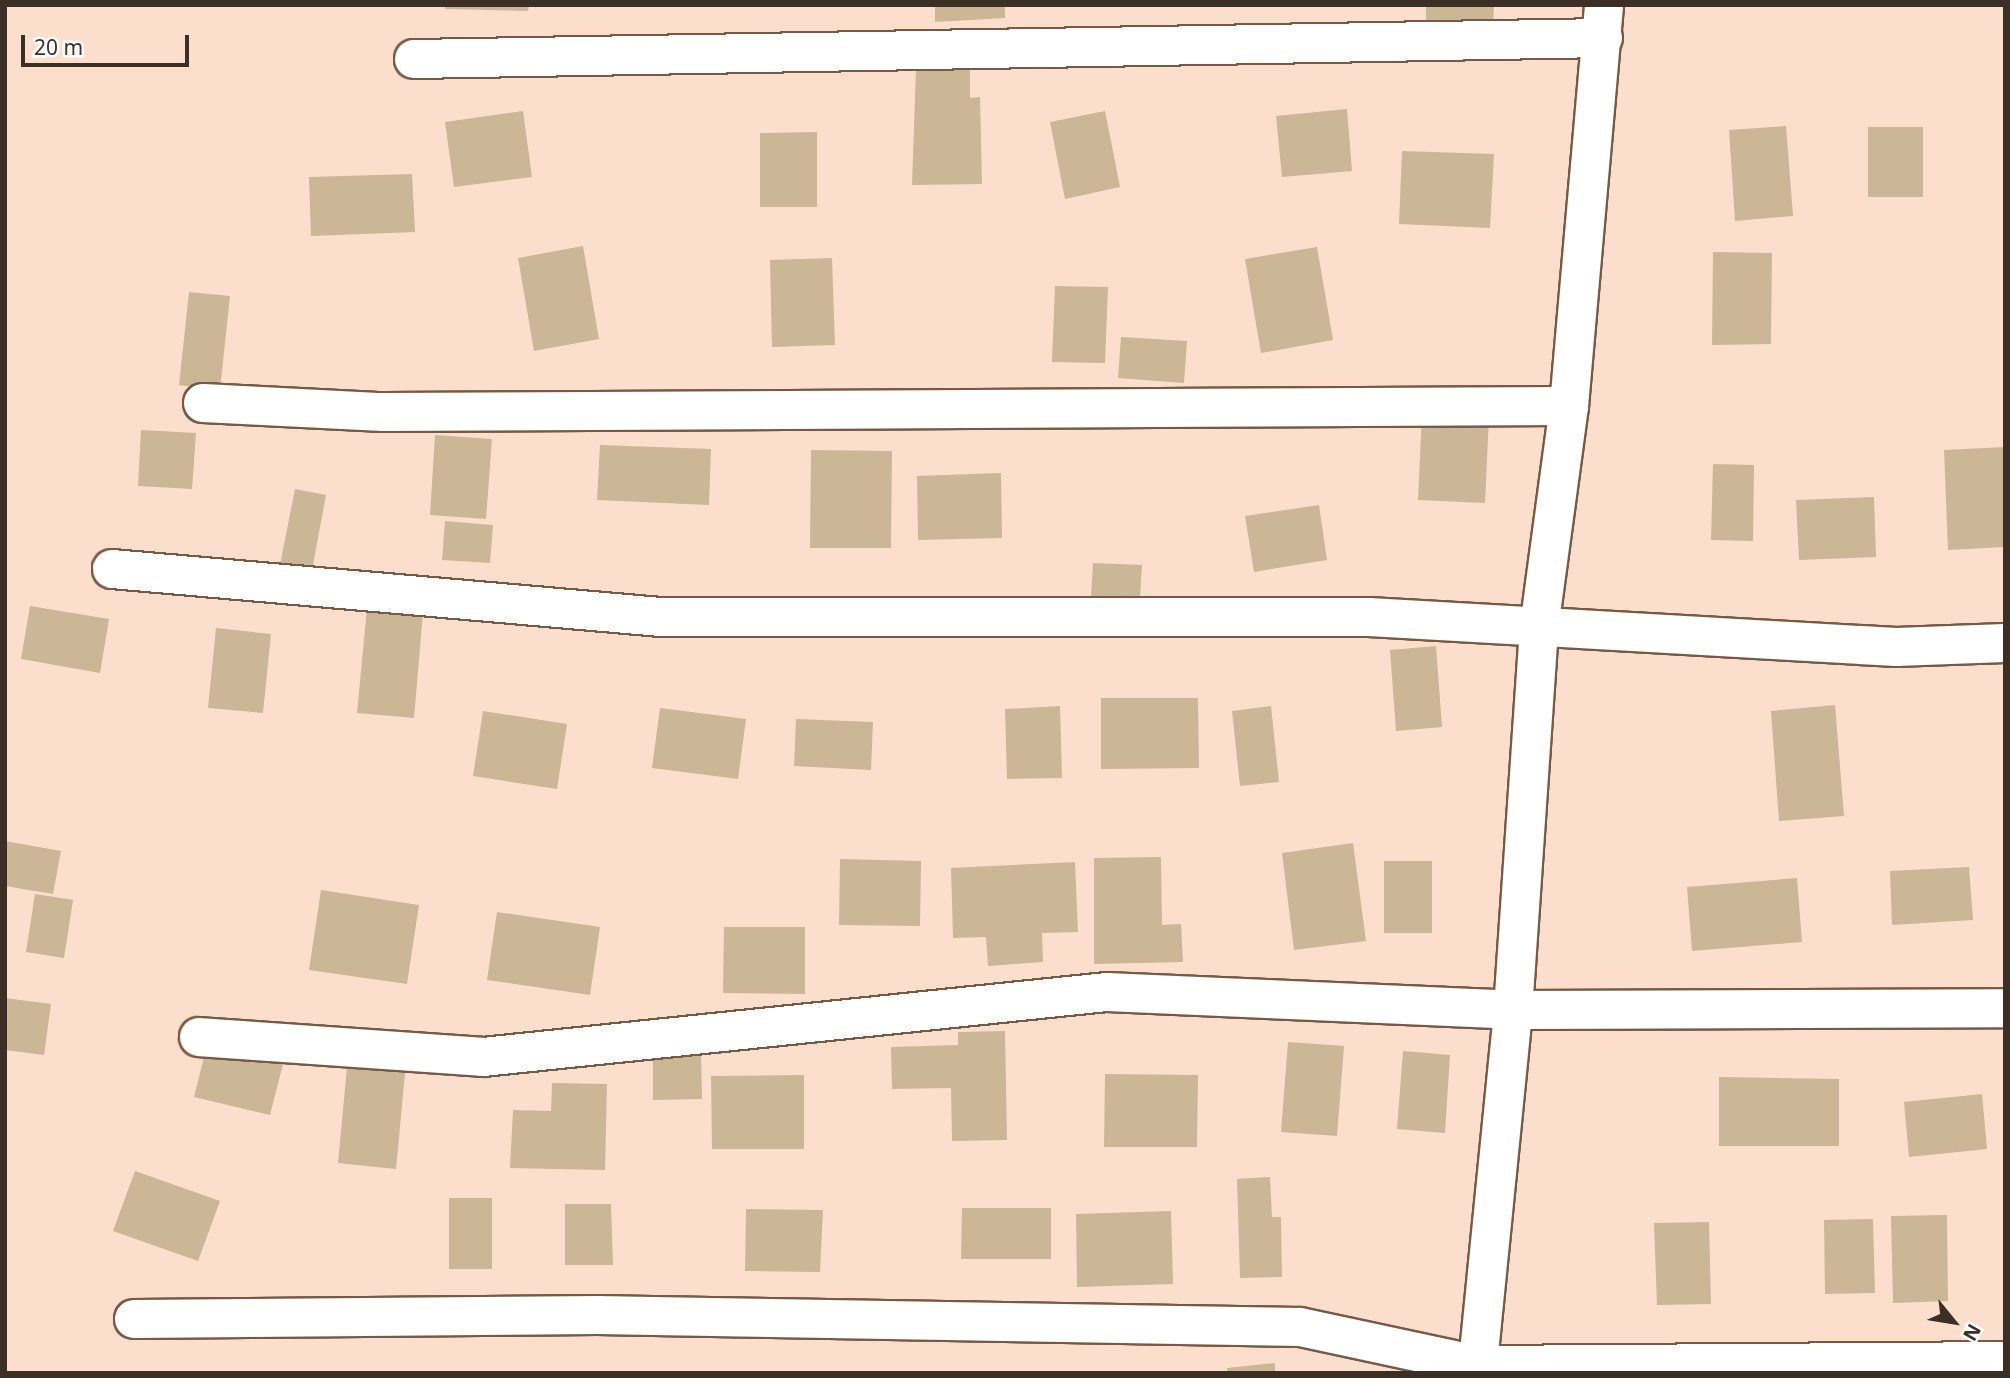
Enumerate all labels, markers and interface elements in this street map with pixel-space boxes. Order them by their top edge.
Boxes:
scale bar [24,21,192,65]
text: 20 m [34,33,83,61]
north arrow [1919,1287,1989,1357]
text: N [1957,1319,1987,1346]

